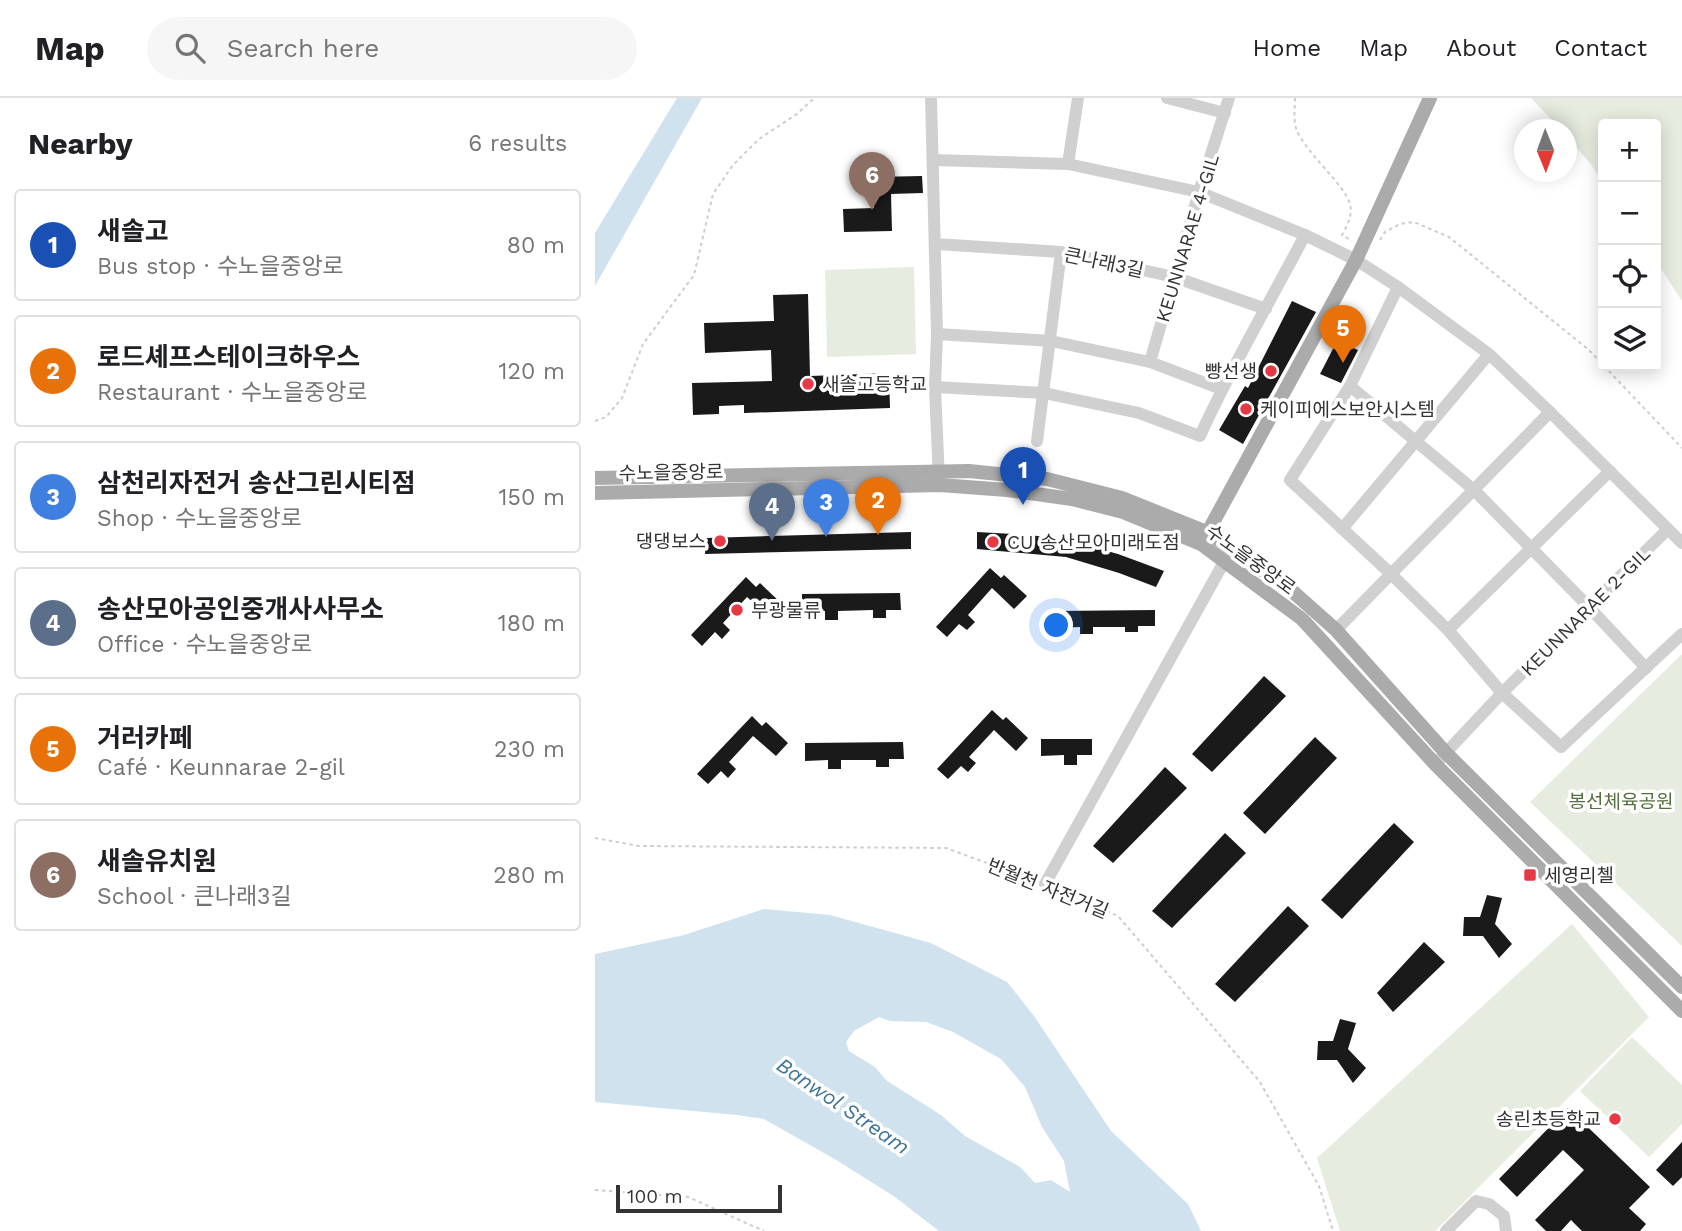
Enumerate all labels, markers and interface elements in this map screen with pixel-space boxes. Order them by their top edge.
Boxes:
search box [147,17,637,80]
text: Map [35,29,105,68]
icon: search [171,29,209,67]
text: Search here [227,33,379,63]
text: Home [1253,34,1321,62]
text: Map [1359,34,1408,62]
text: About [1446,34,1516,62]
text: Contact [1554,34,1647,62]
north arrow [1514,119,1577,182]
map controls [1598,119,1661,371]
button: + [1598,119,1661,182]
text: Nearby [28,126,133,161]
text: 6 results [468,130,567,157]
street label: KEUNNARAE 4-GIL [1151,151,1224,325]
pin: 6 [849,152,895,210]
button: − [1598,182,1661,245]
text: 새솔고 [97,216,169,246]
text: 1 [48,232,58,259]
text: 80 m [507,232,565,259]
street label: 큰나래3길 [1062,243,1146,282]
button: locate [1598,245,1661,308]
text: Bus stop · 수노을중앙로 [97,253,344,280]
pin: 5 [1320,305,1366,363]
button: layers [1598,308,1661,371]
text: 로드셰프스테이크하우스 [97,342,360,372]
text: 2 [46,358,60,385]
text: 120 m [499,358,565,385]
place label: 빵선생 [1205,360,1257,383]
marker: 빵선생 [1263,363,1279,379]
place label: 새솔고등학교 [822,373,927,396]
marker: 새솔고등학교 [800,376,816,392]
text: Restaurant · 수노을중앙로 [97,379,368,406]
place label: 케이피에스보안시스템 [1260,398,1435,421]
marker: 케이피에스보안시스템 [1238,401,1254,417]
pin: 1 [1000,447,1046,505]
street label: 수노을중앙로 [618,460,724,485]
text: 삼천리자전거 송산그린시티점 [97,468,415,498]
pin: 2 [855,477,901,535]
pin: 3 [803,479,849,537]
pin: 4 [749,483,795,541]
text: 3 [46,484,60,511]
text: 150 m [499,484,565,511]
text: Shop · 수노을중앙로 [97,505,302,532]
street label: 수노을중앙로 [1202,519,1300,600]
place label: 댕댕보스 [636,530,706,553]
place label: CU 송산모아미래도점 [1007,531,1180,554]
marker: 댕댕보스 [712,533,728,549]
marker: CU 송산모아미래도점 [985,534,1001,550]
street label: KEUNNARAE 2-GIL [1516,542,1655,681]
text: 송산모아공인중개사사무소 [97,594,384,624]
place label: 부광물류 [751,599,821,622]
marker: 부광물류 [729,602,745,618]
your location [1039,608,1073,642]
text: 4 [46,610,60,637]
text: 180 m [498,610,565,637]
text: Office · 수노을중앙로 [97,631,312,658]
text: 거러카페 [97,723,193,753]
text: 5 [46,736,60,763]
text: 230 m [494,736,565,763]
text: Café · Keunnarae 2-gil [97,754,345,781]
park label: 봉선체육공원 [1569,790,1673,813]
text: 새솔유치원 [97,846,217,876]
street label: 반월천 자전거길 [984,854,1112,923]
text: 6 [46,862,60,889]
text: 280 m [493,862,565,889]
place label: 세영리첼 [1544,864,1614,887]
marker: 세영리첼 [1522,867,1538,883]
text: School · 큰나래3길 [97,883,292,910]
water label: Banwol Stream [772,1052,914,1159]
place label: 송린초등학교 [1496,1108,1601,1131]
marker: 송린초등학교 [1607,1111,1623,1127]
scale bar [616,1182,782,1214]
text: 100 m [627,1185,683,1208]

